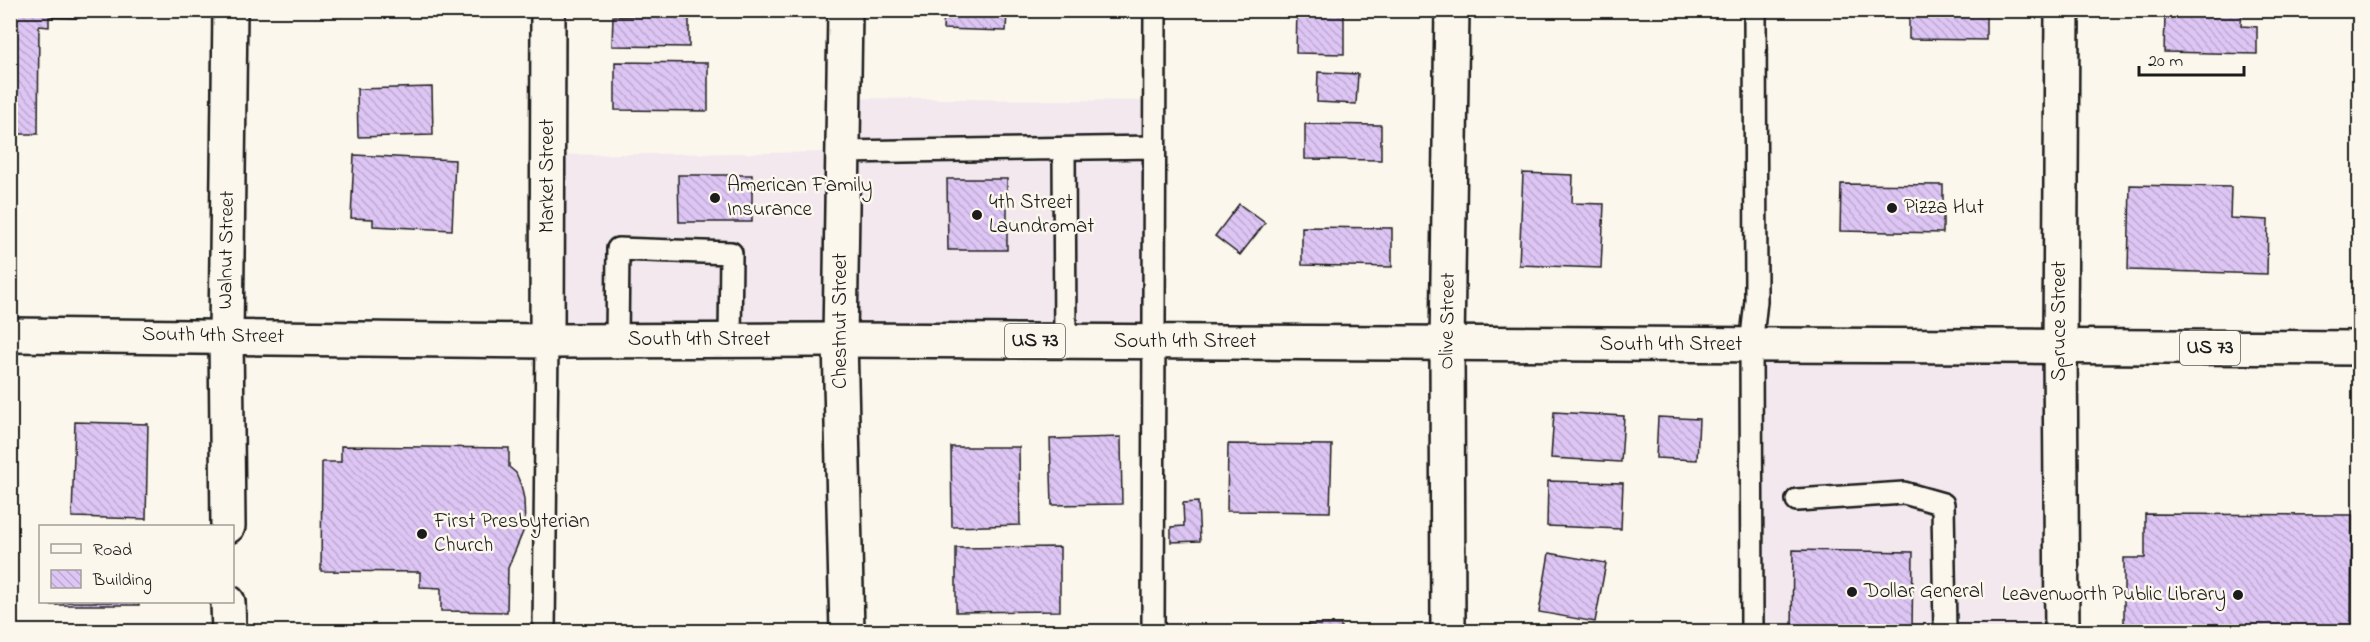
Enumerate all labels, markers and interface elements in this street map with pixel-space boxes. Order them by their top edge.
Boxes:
scale bar [2139,39,2244,77]
text: 20 m [2148,49,2183,75]
street label: Market Street [533,119,563,233]
place label: American Family Insurance [727,171,872,225]
place label: 4th Street Laundromat [989,188,1094,242]
street label: Walnut Street [211,190,243,310]
marker: American Family Insurance [708,191,722,205]
place label: Pizza Hut [1904,193,1984,223]
marker: Pizza Hut [1885,201,1899,215]
marker: 4th Street Laundromat [970,208,984,222]
street label: Chestnut Street [826,253,856,389]
street label: Spruce Street [2045,261,2075,381]
street label: Olive Street [1432,272,1464,370]
street label: South 4th Street [141,320,285,352]
road number: US 73 [1005,324,1065,358]
street label: South 4th Street [628,325,770,355]
street label: South 4th Street [1114,327,1256,357]
street label: South 4th Street [1600,330,1742,360]
road number: US 73 [2180,331,2240,365]
place label: First Presbyterian Church [433,507,590,561]
legend [39,525,234,603]
marker: First Presbyterian Church [415,527,429,541]
text: Road [93,538,132,564]
text: Building [92,568,152,595]
place label: Dollar General [1863,577,1984,607]
place label: Leavenworth Public Library [2002,580,2226,612]
marker: Dollar General [1845,585,1859,599]
marker: Leavenworth Public Library [2231,588,2245,602]

